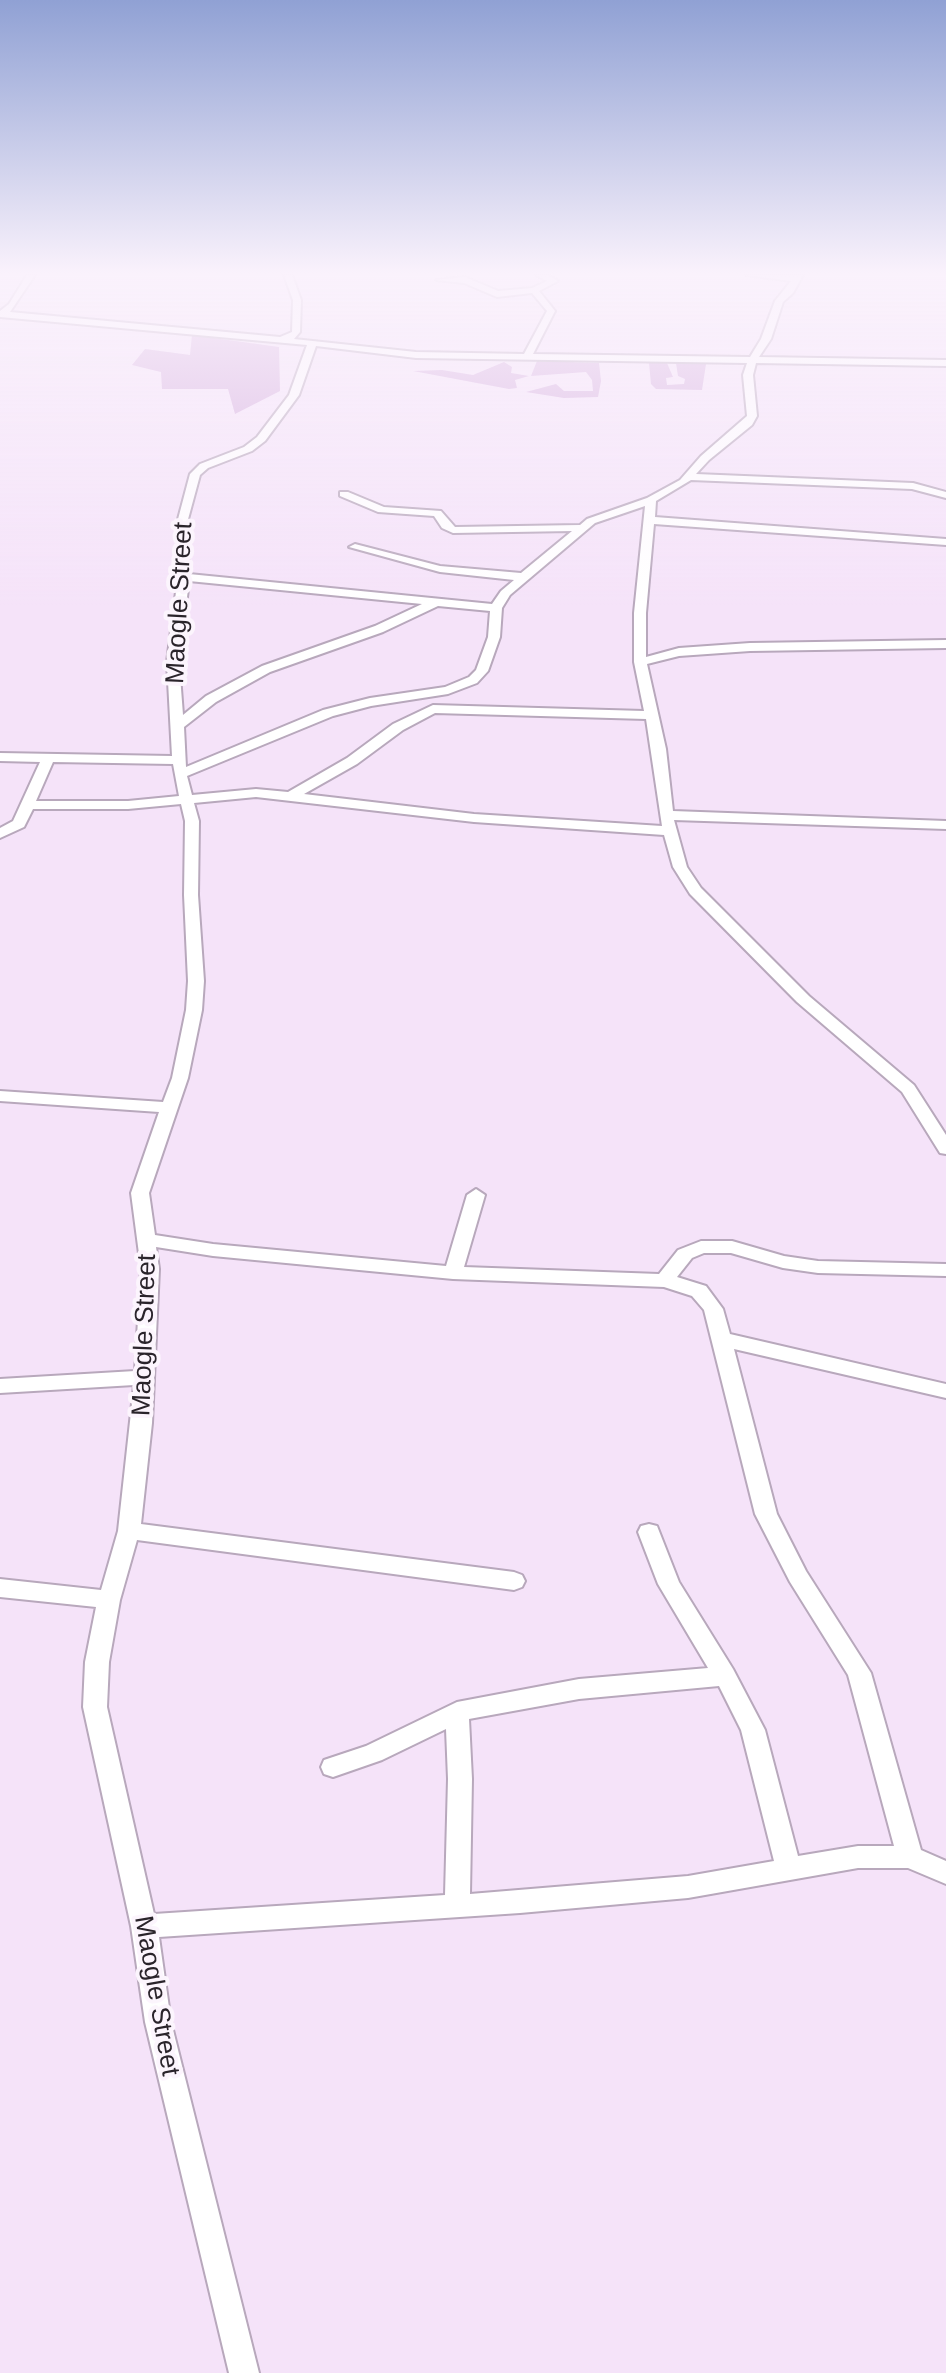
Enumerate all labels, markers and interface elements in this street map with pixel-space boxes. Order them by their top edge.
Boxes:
street label: Maogle Street [160,521,200,685]
street label: Maogle Street [127,1254,163,1416]
street label: Maogle Street [127,1914,185,2078]

